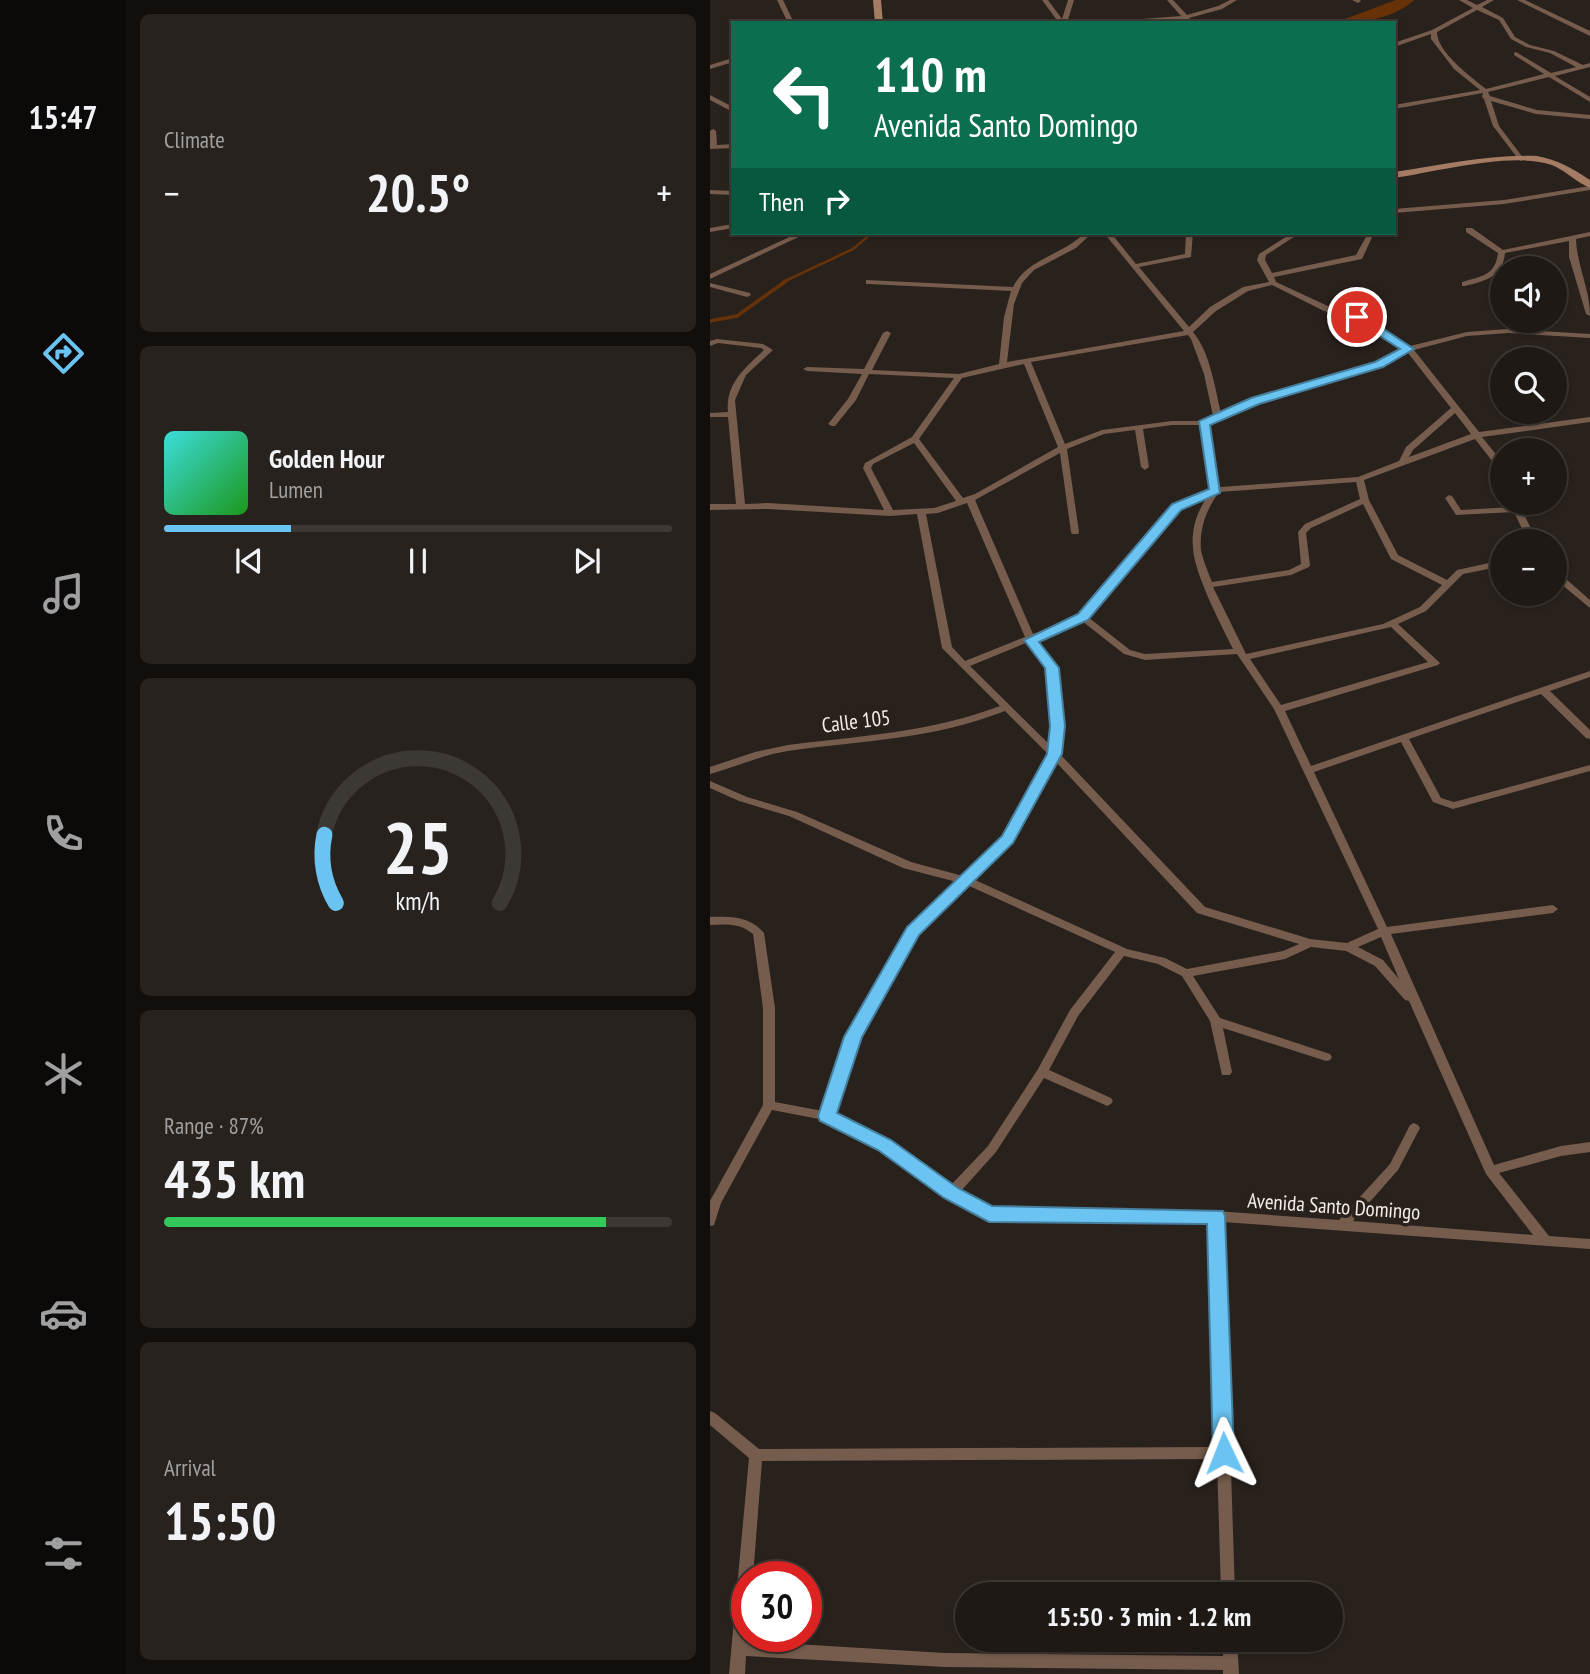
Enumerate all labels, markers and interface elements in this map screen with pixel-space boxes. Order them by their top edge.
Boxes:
text: 110 m [874,42,987,106]
icon: left [759,49,850,140]
text: 15:47 [28,96,98,138]
text: Avenida Santo Domingo [874,104,1138,146]
text: Climate [164,125,225,154]
text: 20.5° [366,159,470,226]
text: − [164,168,180,217]
text: + [656,168,672,217]
icon: right [818,182,856,220]
text: Then [759,185,804,218]
map controls [1490,256,1567,606]
button: sound [1490,256,1567,333]
pin [1327,287,1387,347]
icon: arrive [1338,298,1376,336]
icon: directions [39,329,88,378]
button: search [1490,347,1567,424]
button: + [1490,438,1567,515]
text: Golden Hour [269,442,384,475]
text: Lumen [269,475,323,504]
button: − [1490,529,1567,606]
icon: previous [230,542,268,580]
icon: pause [399,542,437,580]
icon: next [568,542,606,580]
icon: music [39,569,88,618]
street label: Calle 105 [820,703,892,739]
text: 25 [383,799,453,893]
icon: phone [39,809,88,858]
text: km/h [396,885,440,917]
icon: climate [39,1049,88,1098]
text: Range · 87% [164,1111,264,1140]
text: 435 km [164,1145,305,1212]
street label: Avenida Santo Domingo [1247,1186,1421,1226]
icon: car [39,1289,88,1338]
position arrow [1187,1416,1261,1490]
text: Arrival [164,1453,216,1482]
text: 15:50 [164,1487,276,1554]
icon: filters [39,1529,88,1578]
speed limit sign: 30 [731,1561,822,1652]
text: 15:50 · 3 min · 1.2 km [1047,1600,1251,1633]

